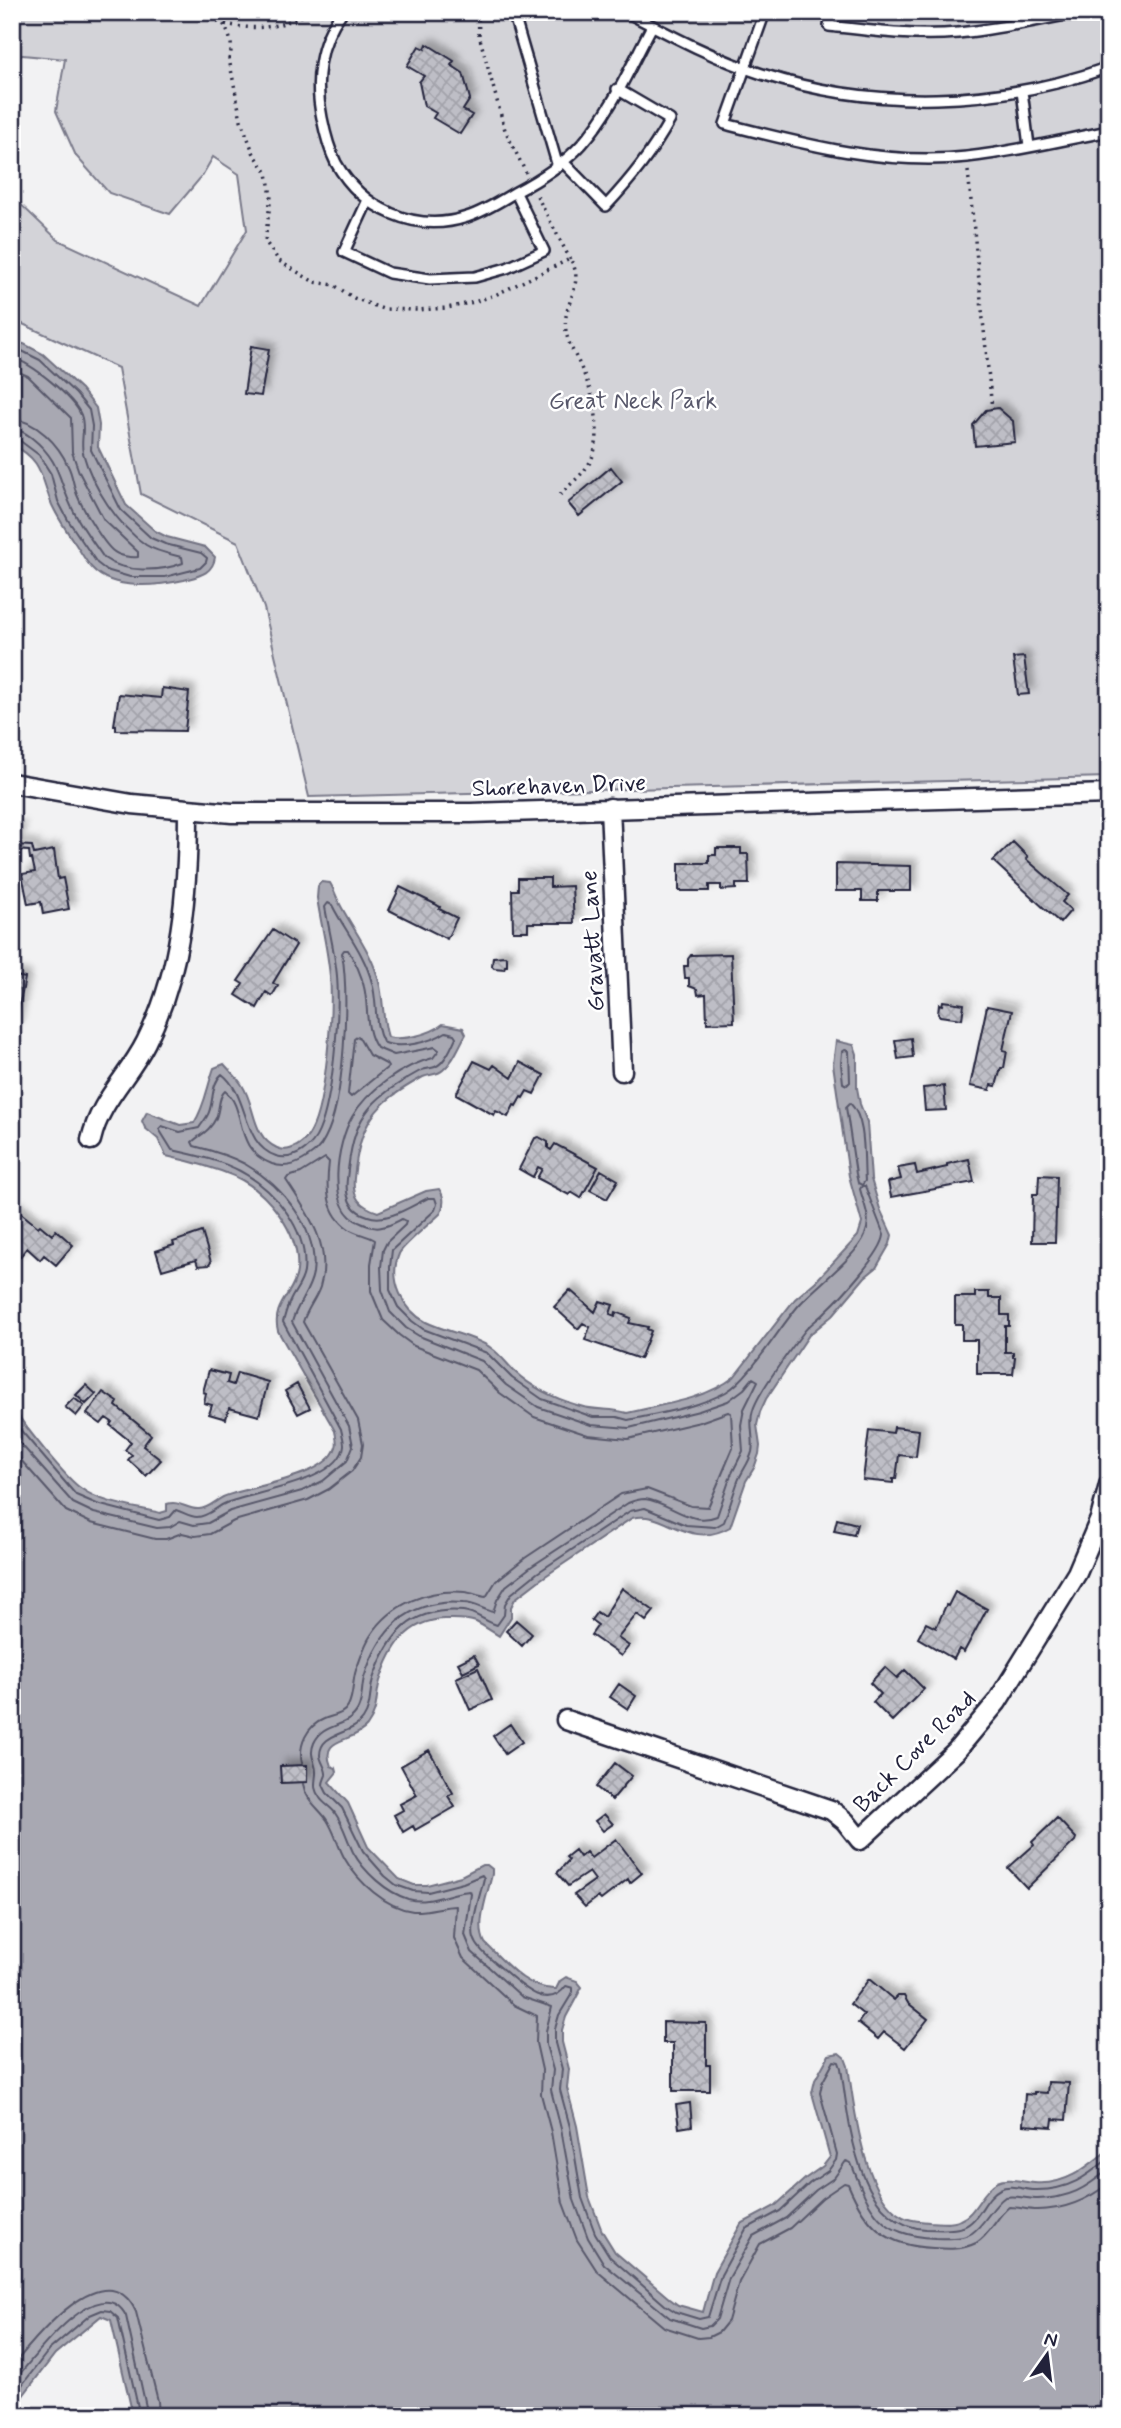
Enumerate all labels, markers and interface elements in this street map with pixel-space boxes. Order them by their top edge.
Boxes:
park label: Great Neck Park [549,386,717,417]
street label: Shorehaven Drive [471,768,647,805]
street label: Gravatt Lane [574,869,613,1012]
street label: Back Cove Road [847,1684,983,1820]
north arrow [1012,2320,1082,2390]
text: N [1042,2326,1060,2354]

